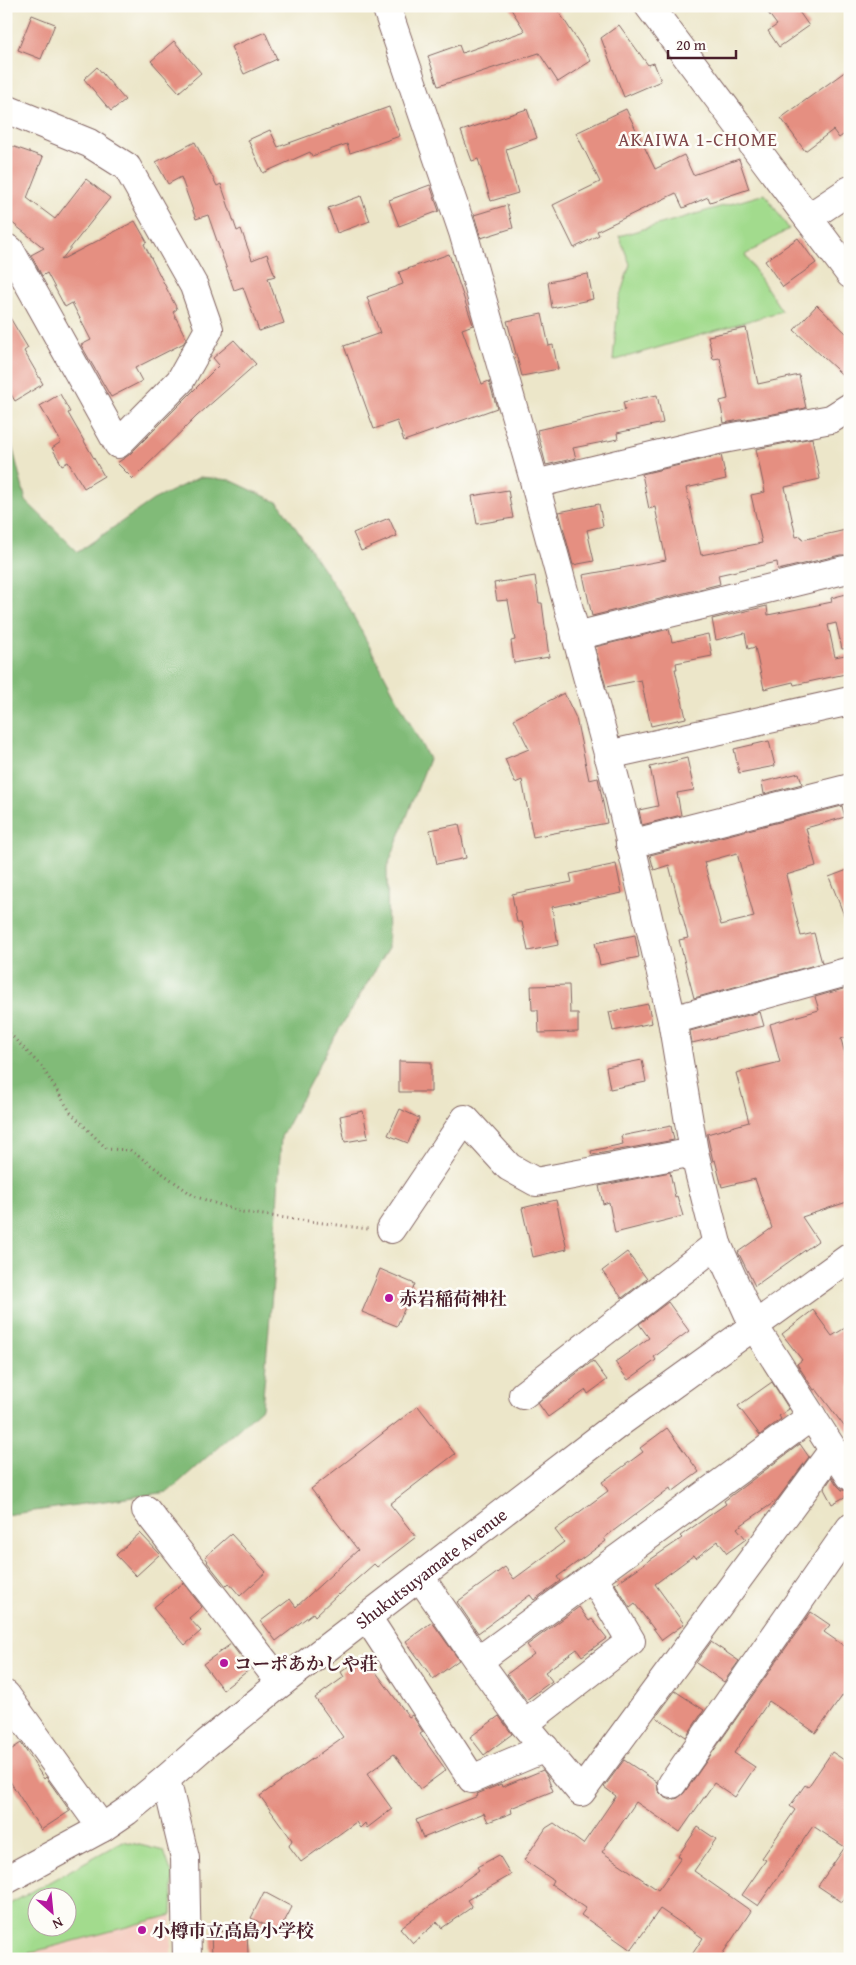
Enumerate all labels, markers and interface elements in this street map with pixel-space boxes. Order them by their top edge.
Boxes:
scale bar [668,28,736,60]
text: 20 m [676,34,707,55]
district label: AKAIWA 1-CHOME [618,125,778,153]
place label: 赤岩稲荷神社 [399,1285,507,1312]
marker: 赤岩稲荷神社 [383,1292,395,1304]
street label: Shukutsuyamate Avenue [349,1501,513,1635]
place label: コーポあかしや荘 [234,1650,378,1677]
marker: コーポあかしや荘 [218,1657,230,1669]
north arrow [28,1888,78,1938]
text: N [49,1913,67,1935]
place label: 小樽市立高島小学校 [152,1917,314,1944]
marker: 小樽市立高島小学校 [136,1924,148,1936]

